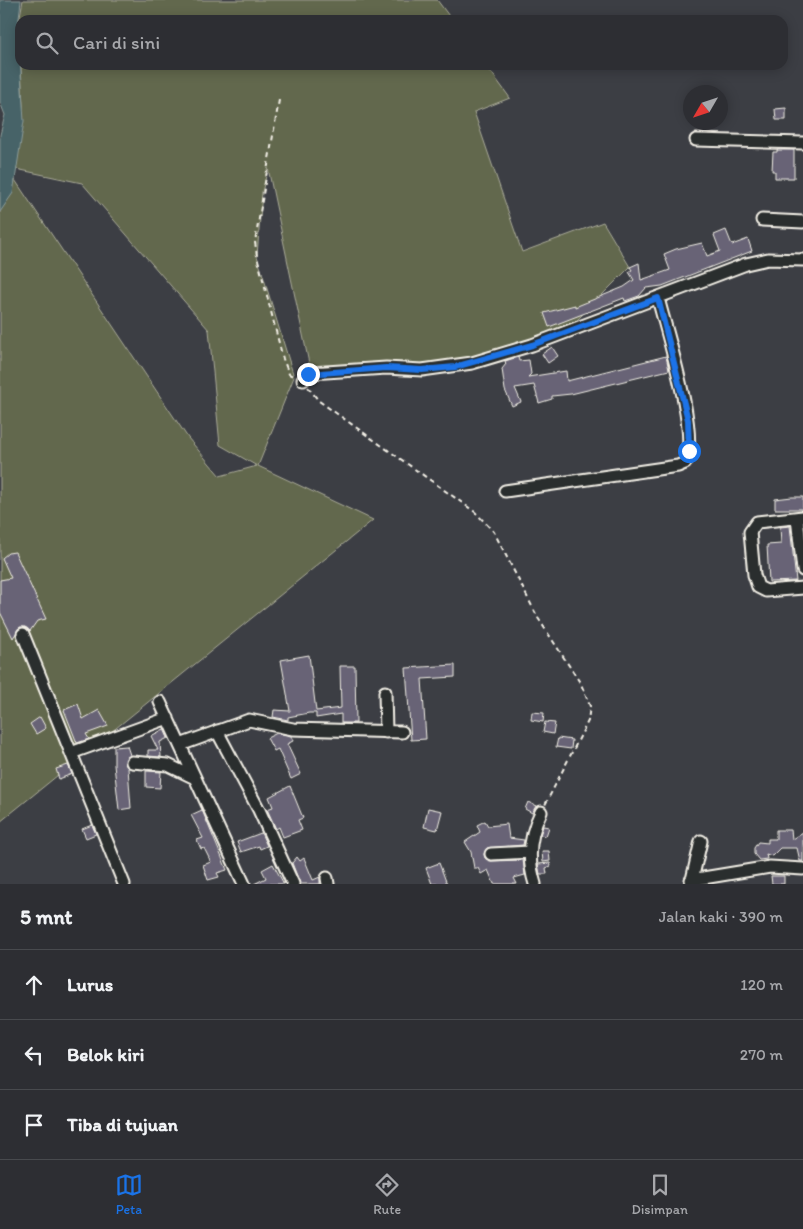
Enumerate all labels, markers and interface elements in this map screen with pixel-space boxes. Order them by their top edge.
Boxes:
search box [15,15,788,70]
icon: search [33,29,61,57]
text: Cari di sini [73,31,160,54]
north arrow [683,85,728,130]
route end [297,363,320,386]
route start [678,440,701,463]
text: 5 mnt [20,904,73,929]
text: Jalan kaki · 390 m [659,907,783,926]
icon: ahead [20,971,48,999]
text: Lurus [67,973,113,996]
text: 120 m [740,975,783,994]
icon: left [20,1041,48,1069]
text: Belok kiri [67,1043,144,1066]
text: 270 m [740,1045,783,1064]
icon: arrive [20,1111,48,1139]
text: Tiba di tujuan [67,1113,178,1136]
tab: Peta [115,1171,143,1218]
tab: Rute [373,1171,401,1218]
tab: Disimpan [631,1171,688,1218]

